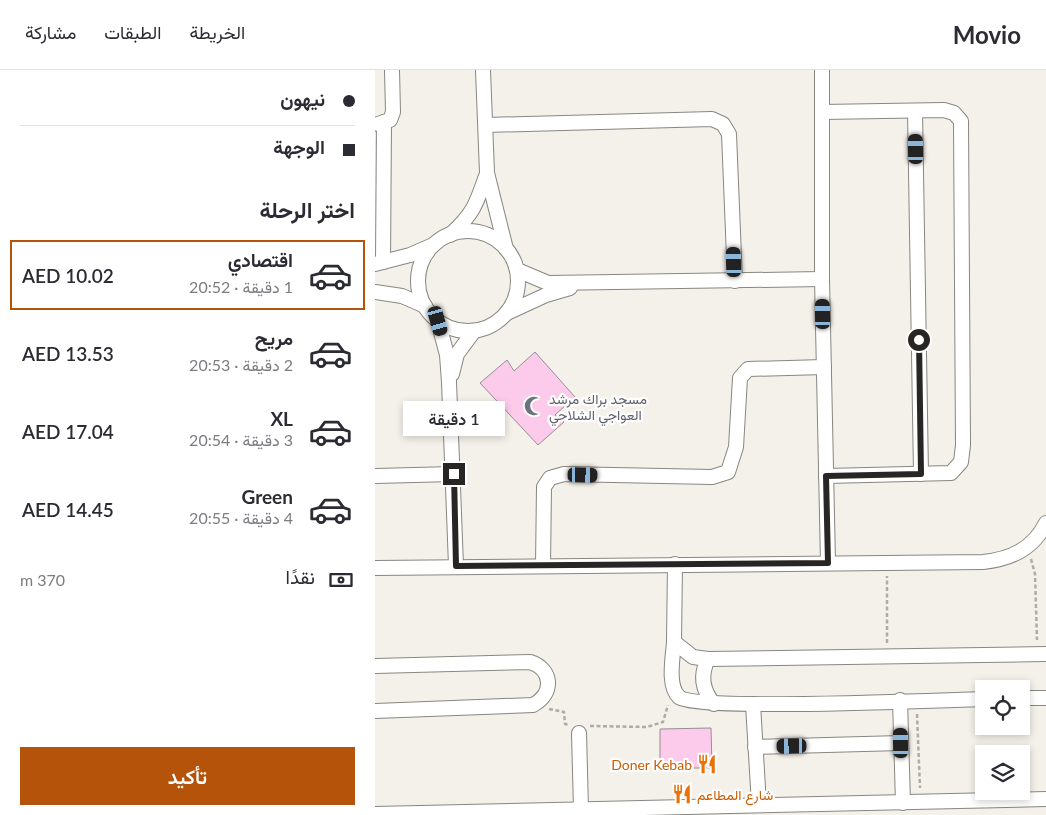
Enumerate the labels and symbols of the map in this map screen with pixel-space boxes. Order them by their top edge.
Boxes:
car [908,134,923,164]
car [725,247,742,277]
car [815,299,830,329]
car [426,305,449,337]
route start [908,329,930,351]
place label: مسجد براك مرشد العواجي الشلاحي [549,390,647,427]
mosque icon: مسجد براك مرشد العواجي الشلاحي [523,395,545,417]
callout: 1 دقيقة [403,402,505,436]
route end [443,463,465,485]
car [567,467,598,483]
car [893,728,908,758]
car [776,738,807,754]
restaurant icon: Doner Kebab [696,753,718,775]
place label: Doner Kebab [611,756,692,773]
restaurant icon: شارع المطاعم [671,783,693,805]
place label: شارع المطاعم [697,786,773,806]

